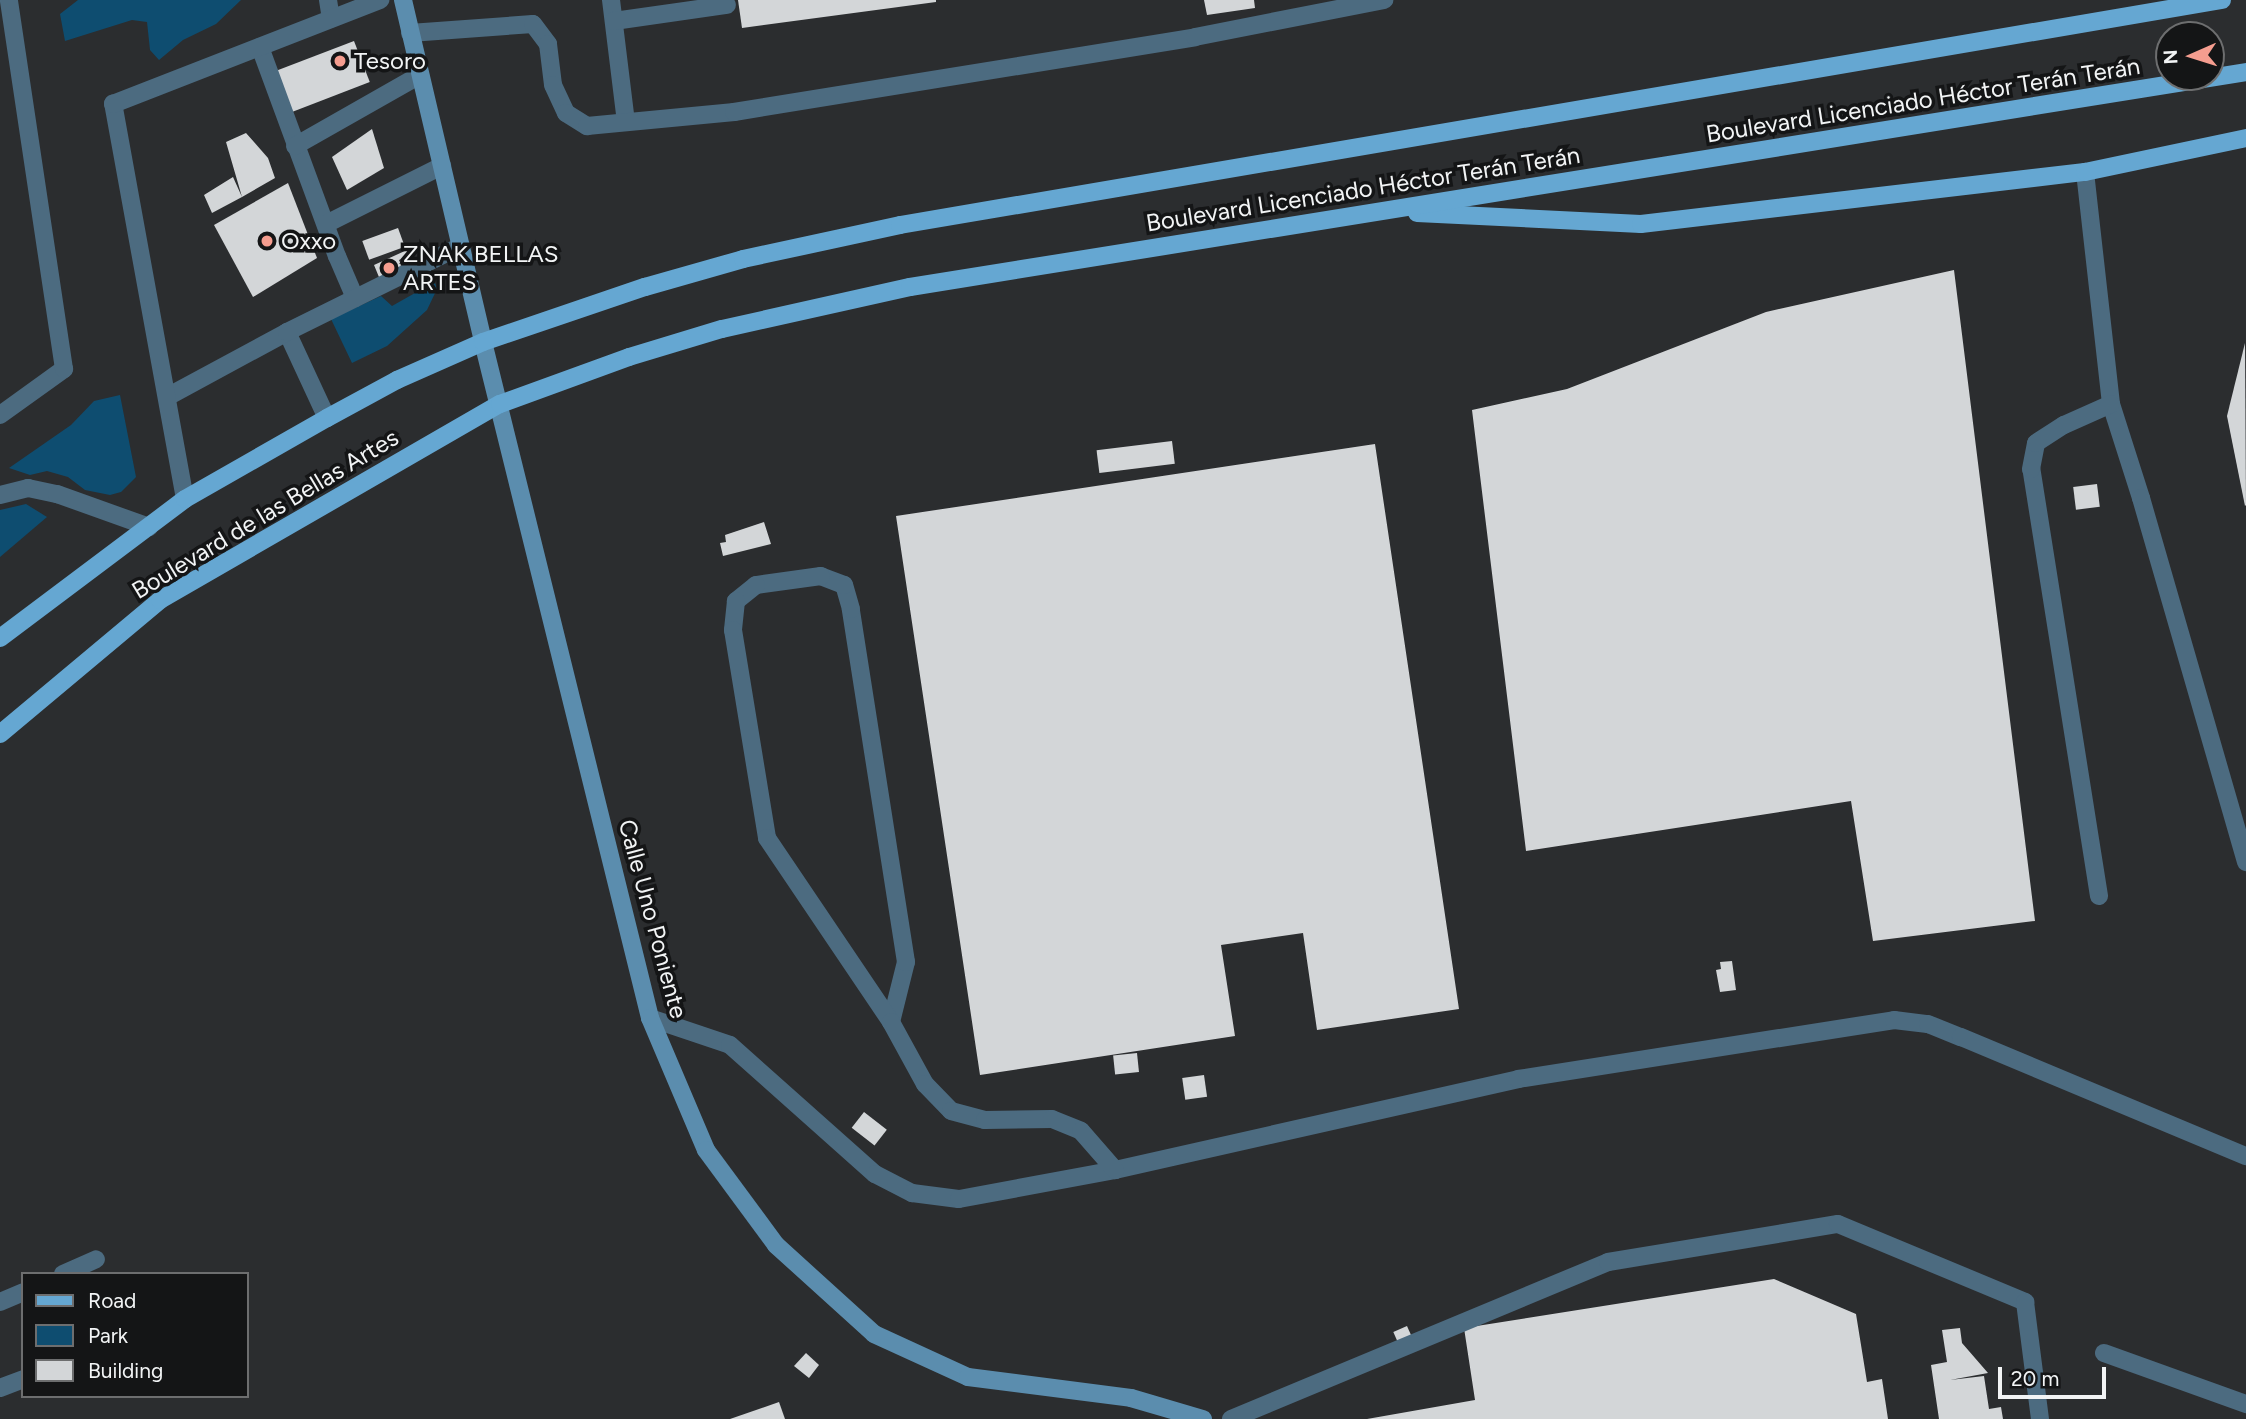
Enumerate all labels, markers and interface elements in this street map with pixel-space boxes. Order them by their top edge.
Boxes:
north arrow [2155,21,2225,91]
place label: Tesoro [354,47,426,75]
text: N [2159,49,2182,65]
street label: Boulevard Licenciado Héctor Terán Terán [1704,51,2142,149]
marker: Tesoro [332,53,348,69]
street label: Boulevard Licenciado Héctor Terán Terán [1144,140,1582,238]
place label: Oxxo [281,227,336,255]
marker: Oxxo [259,233,275,249]
place label: ZNAK BELLAS ARTES [403,240,559,296]
marker: ZNAK BELLAS ARTES [381,260,397,276]
street label: Boulevard de las Bellas Artes [127,423,403,605]
street label: Calle Uno Poniente [613,817,693,1021]
legend [21,1272,248,1398]
text: Road [88,1288,136,1313]
text: Park [88,1323,128,1348]
scale bar [2001,1352,2110,1396]
text: Building [88,1358,163,1383]
text: 20 m [2011,1366,2059,1391]

